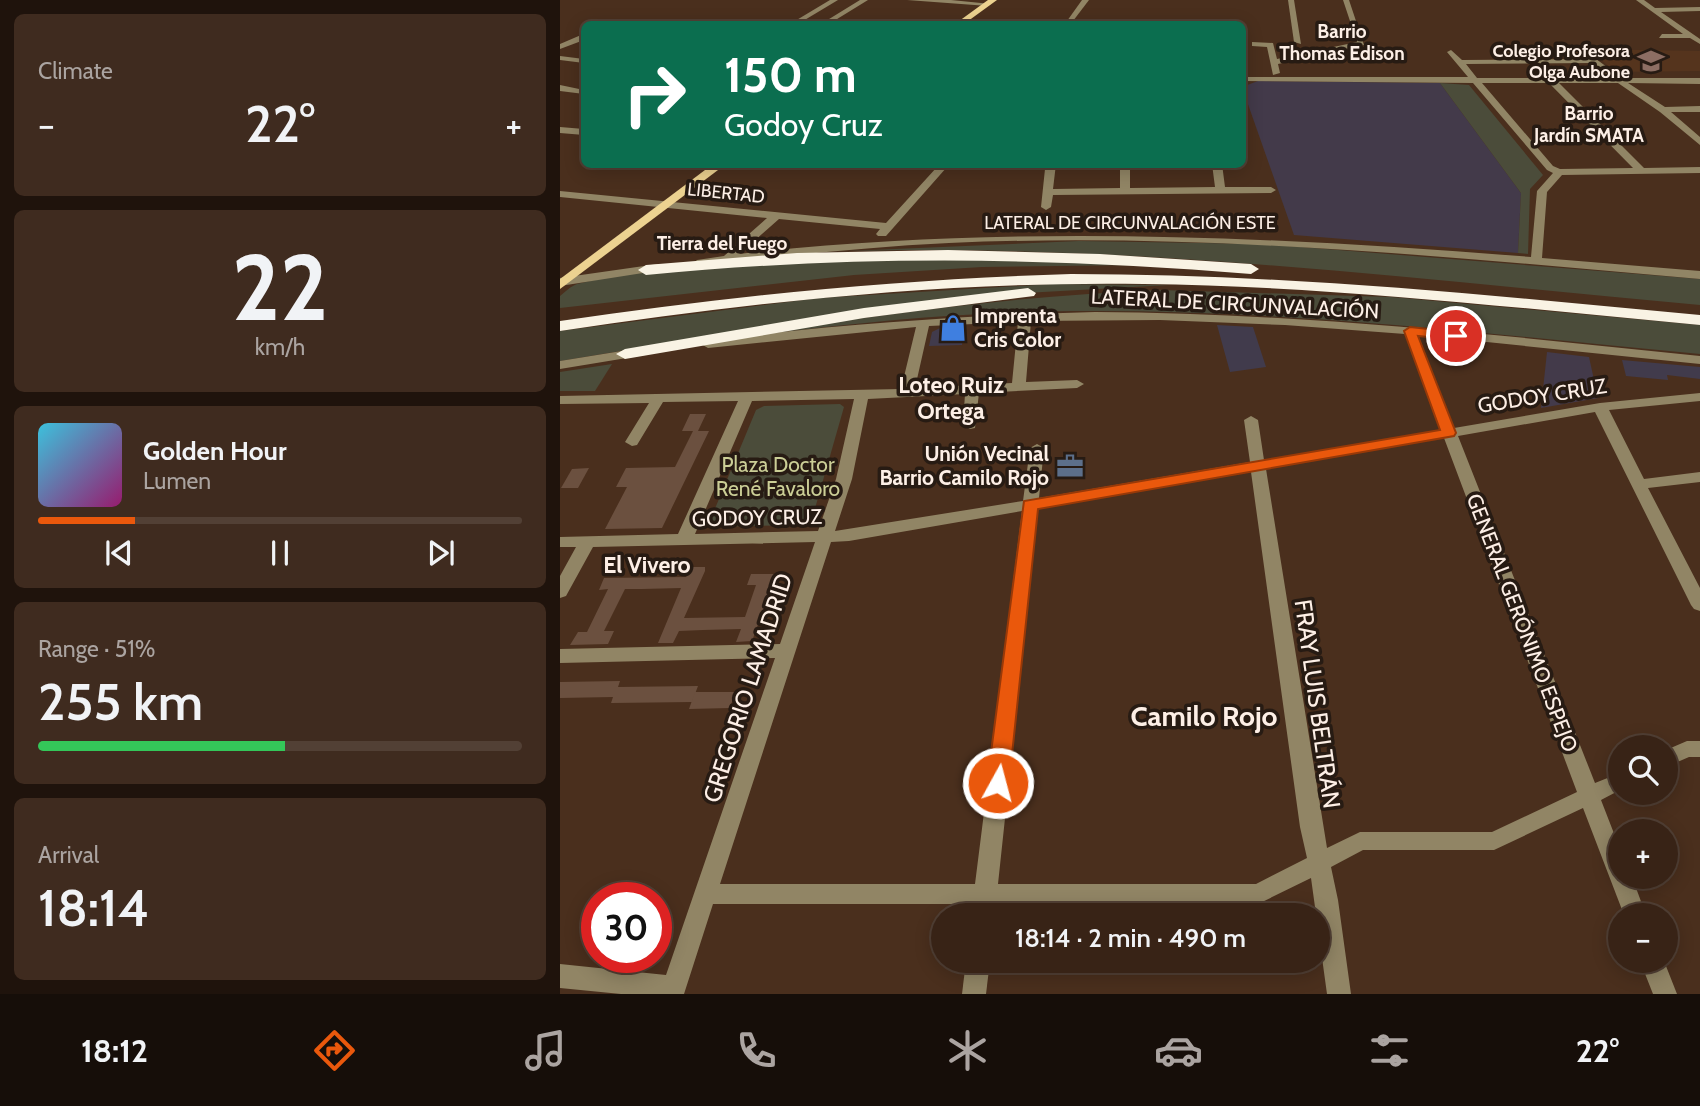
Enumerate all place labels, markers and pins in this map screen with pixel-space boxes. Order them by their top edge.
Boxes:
place label: Colegio Profesora Olga Aubone [1492,40,1630,83]
school or university icon: Colegio Profesora Olga Aubone [1636,46,1666,76]
place label: Imprenta Cris Color [974,303,1061,352]
pin [1426,306,1486,366]
shop icon: Imprenta Cris Color [938,313,968,343]
place label: Unión Vecinal Barrio Camilo Rojo [879,441,1049,490]
office icon: Unión Vecinal Barrio Camilo Rojo [1055,451,1085,481]

